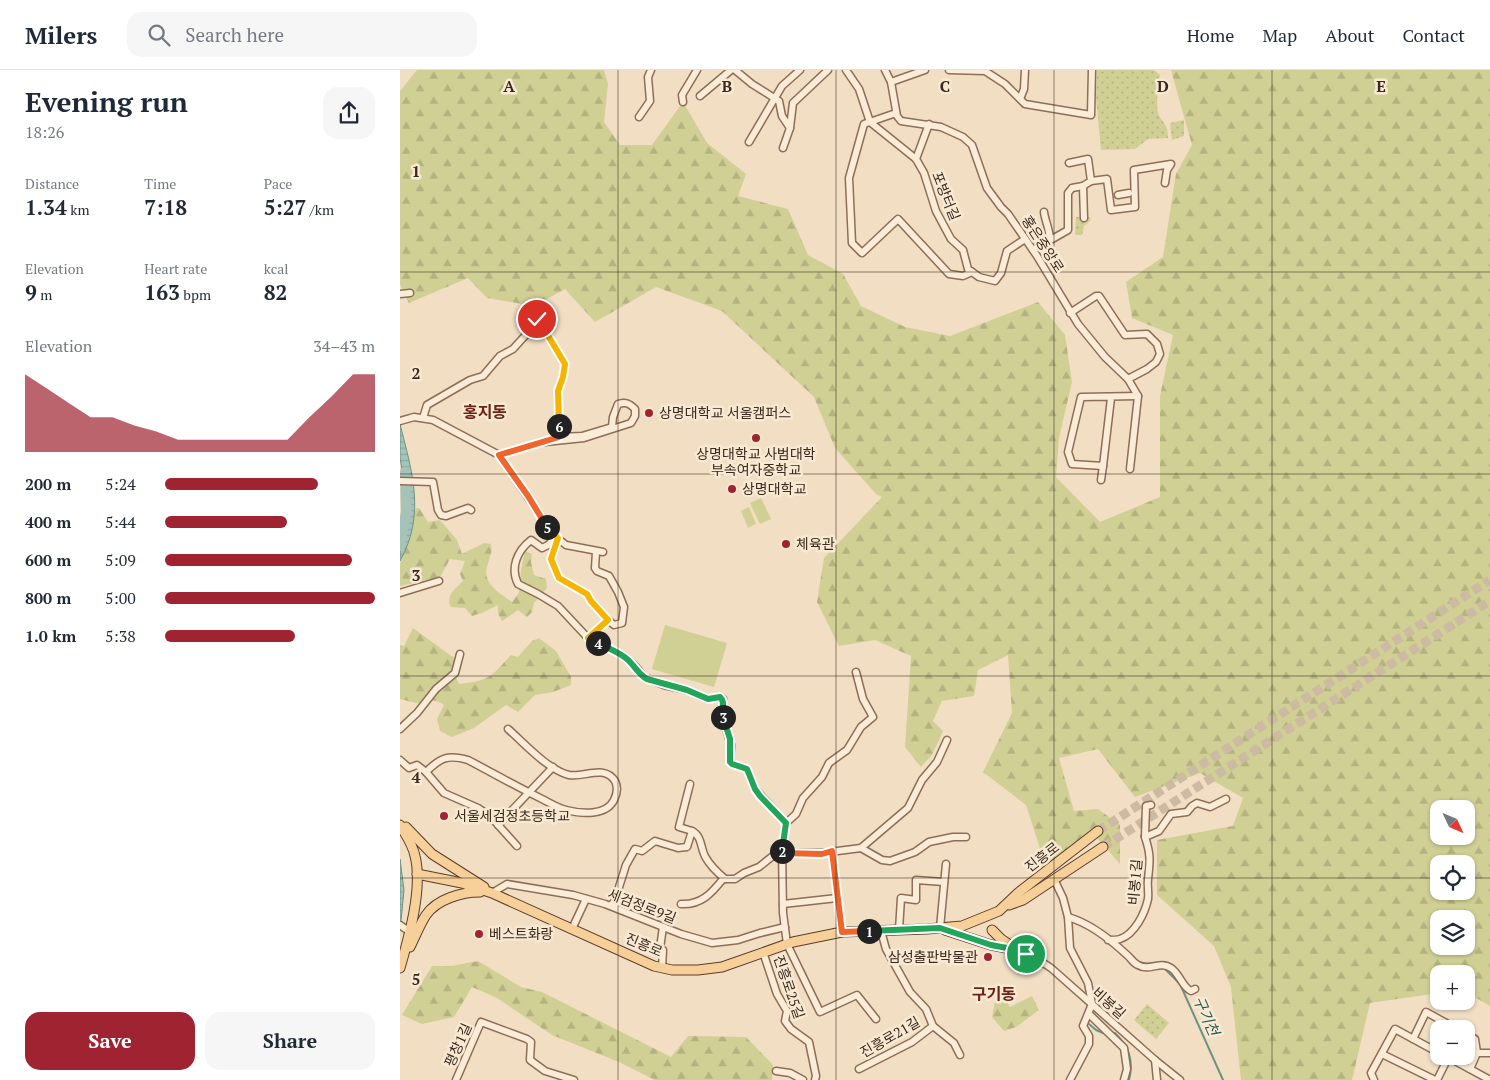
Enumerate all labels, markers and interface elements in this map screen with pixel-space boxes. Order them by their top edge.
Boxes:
search box [127,12,477,57]
text: Milers [25,19,97,51]
icon: search [145,21,173,49]
text: Search here [185,22,284,47]
text: Home [1187,23,1234,47]
text: Map [1262,23,1297,47]
text: About [1325,23,1374,47]
text: Contact [1402,23,1465,47]
text: A [503,75,515,97]
text: B [722,75,732,97]
text: C [940,75,950,97]
text: D [1157,75,1169,97]
text: E [1376,75,1386,97]
text: Evening run [25,83,188,120]
button: share [323,87,375,139]
text: 18:26 [25,121,64,143]
text: 1 [411,160,421,182]
street label: 포방터길 [928,168,965,223]
text: Distance [25,174,79,193]
text: Time [144,174,176,193]
text: Pace [264,174,292,193]
text: 1.34 [25,193,67,221]
text: 7:18 [144,193,187,221]
text: 5:27 [264,193,306,221]
text: km [67,200,90,219]
text: /km [306,200,334,219]
street label: 홍은중앙로 [1018,212,1069,276]
text: Elevation [25,259,84,278]
text: Heart rate [144,259,207,278]
text: kcal [264,259,289,278]
text: 9 [25,278,37,306]
text: 163 [144,278,180,306]
text: 82 [264,278,287,306]
text: m [37,285,52,304]
text: bpm [180,285,211,304]
pin [516,298,558,340]
icon: check [523,305,551,333]
text: Elevation [25,335,92,357]
text: 34–43 m [313,335,375,357]
text: 2 [411,362,421,384]
district label: 홍지동 [463,401,507,423]
place label: 상명대학교 서울캠퍼스 [659,403,791,422]
marker: 상명대학교 서울캠퍼스 [643,407,655,419]
pin: 6 [546,414,572,438]
text: 6 [556,417,563,436]
marker: 상명대학교 사범대학 부속여자중학교 [750,432,762,444]
place label: 상명대학교 사범대학 부속여자중학교 [696,444,816,479]
text: 200 m [25,473,71,495]
text: 5:24 [105,473,136,495]
place label: 상명대학교 [742,479,807,498]
marker: 상명대학교 [726,483,738,495]
text: 400 m [25,511,71,533]
text: 5:44 [105,511,136,533]
pin: 5 [534,514,560,540]
text: 5 [544,518,551,537]
place label: 체육관 [796,534,835,553]
marker: 체육관 [780,538,792,550]
text: 600 m [25,549,71,571]
text: 5:09 [105,549,136,571]
text: 3 [411,564,421,586]
text: 800 m [25,587,71,609]
text: 5:00 [105,587,136,609]
text: 1.0 km [25,625,76,647]
text: 5:38 [105,625,136,647]
pin: 4 [586,630,610,656]
text: 4 [595,634,602,653]
pin: 3 [710,704,736,730]
text: 3 [720,708,727,727]
text: 4 [411,766,421,788]
north arrow [1430,800,1475,845]
map controls [1430,800,1475,1065]
place label: 서울세검정초등학교 [454,806,570,825]
marker: 서울세검정초등학교 [438,810,450,822]
street label: 진흥로 [1021,837,1063,876]
pin: 2 [770,838,794,864]
text: 2 [779,842,786,861]
button: locate [1430,855,1475,900]
street label: 비봉1길 [1123,858,1146,906]
street label: 세검정로9길 [605,884,679,927]
button: layers [1430,910,1475,955]
pin: 1 [856,918,882,944]
text: 1 [866,922,873,941]
place label: 베스트화랑 [489,924,554,943]
marker: 베스트화랑 [473,928,485,940]
street label: 진흥로 [623,928,666,961]
pin [1005,933,1047,975]
icon: arrive [1012,940,1040,968]
place label: 삼성출판박물관 [888,947,978,966]
marker: 삼성출판박물관 [982,951,994,963]
street label: 진흥로25길 [770,952,809,1021]
button: + [1430,965,1475,1010]
text: 5 [411,968,421,990]
district label: 구기동 [972,983,1016,1005]
street label: 비봉길 [1089,983,1130,1023]
water label: 구기천 [1189,993,1225,1041]
button: Save [25,1012,195,1070]
button: Share [205,1012,375,1070]
street label: 진흥로21길 [856,1012,923,1061]
street label: 평창1길 [439,1020,476,1070]
button: − [1430,1020,1475,1065]

